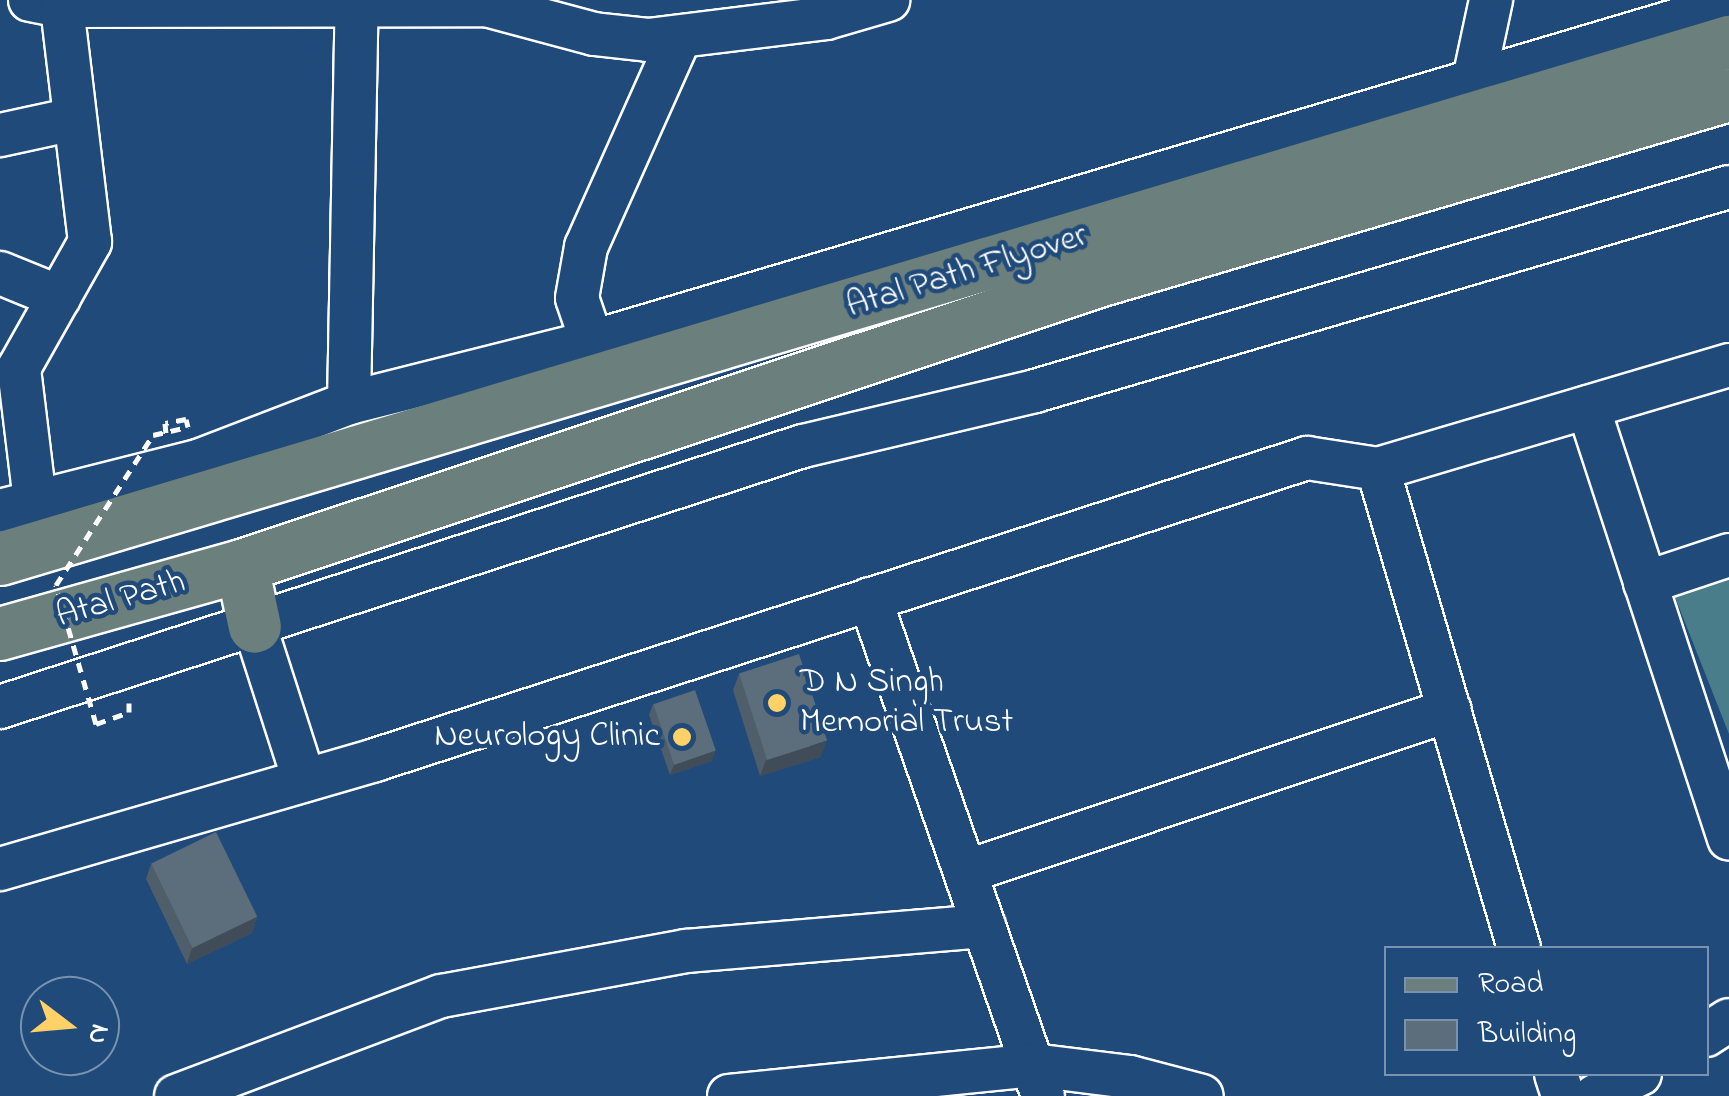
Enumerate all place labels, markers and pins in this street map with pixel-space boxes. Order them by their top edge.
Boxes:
place label: D N Singh Memorial Trust [800,662,1013,744]
marker: D N Singh Memorial Trust [764,690,790,716]
place label: Neurology Clinic [434,716,660,758]
marker: Neurology Clinic [669,724,695,750]

